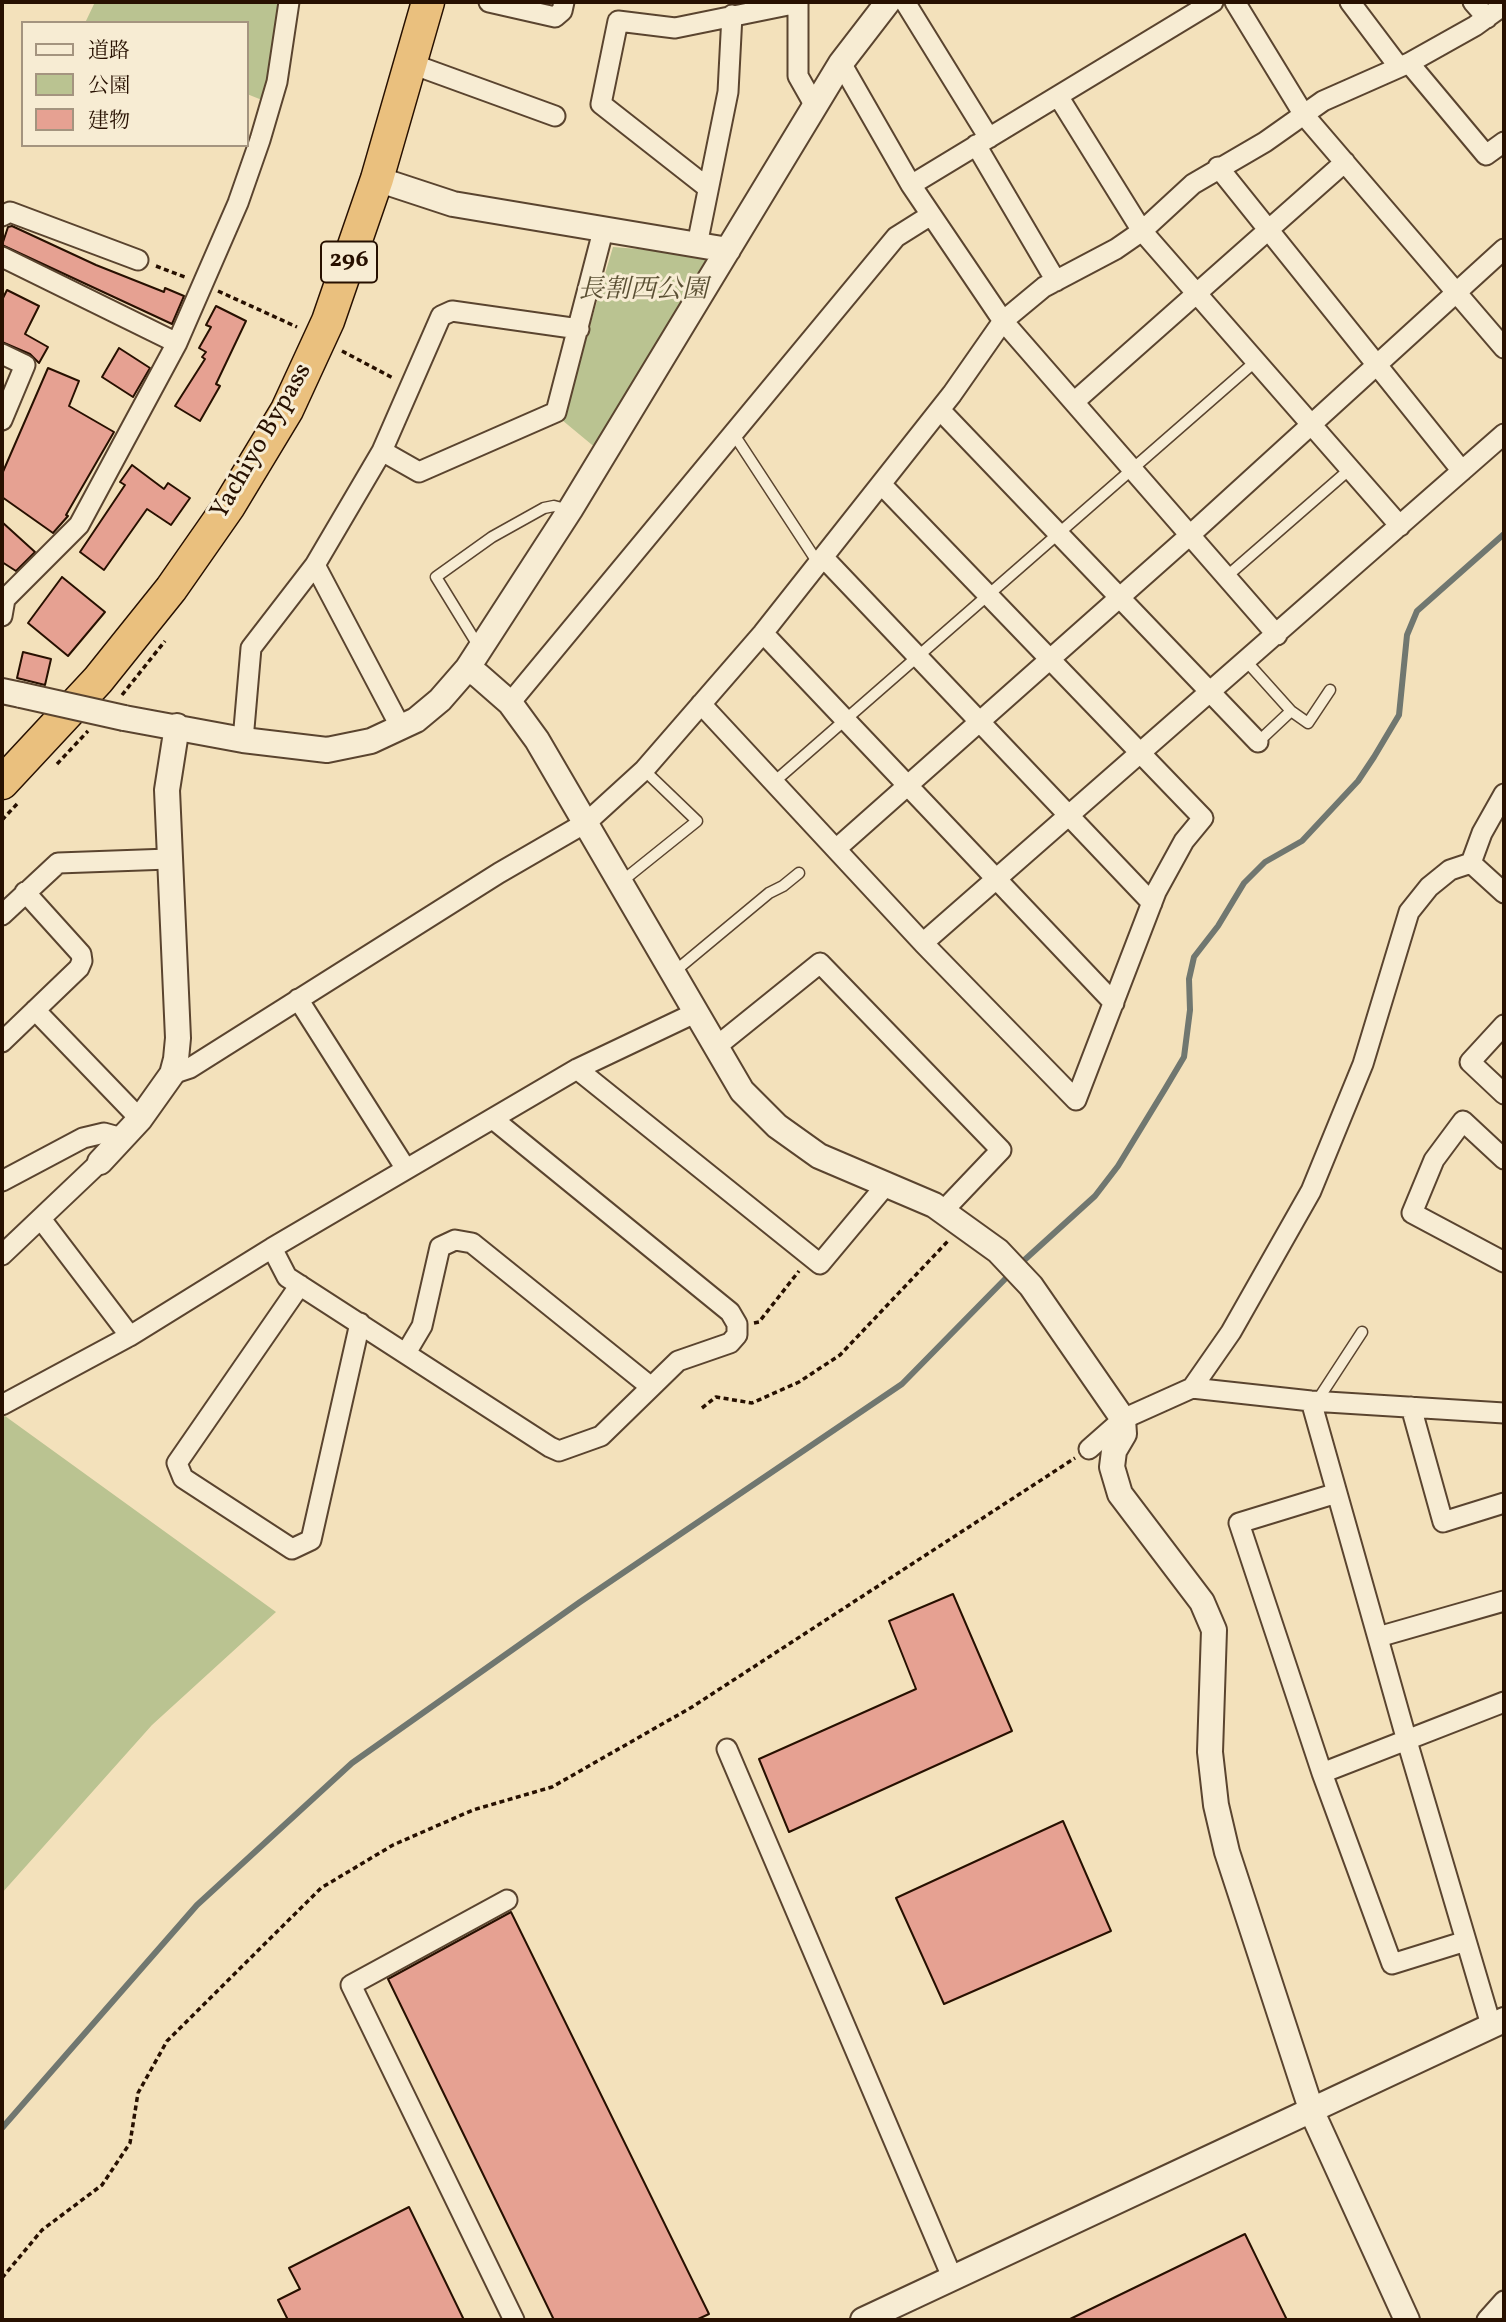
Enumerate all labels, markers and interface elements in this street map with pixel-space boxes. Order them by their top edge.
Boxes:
legend [21,21,248,147]
text: 道路 [88,37,130,66]
text: 公園 [88,72,130,101]
text: 建物 [88,107,130,136]
road number: 296 [321,242,377,282]
park label: 長割西公園 [578,276,708,308]
street label: Yachiyo Bypass [206,358,320,526]

